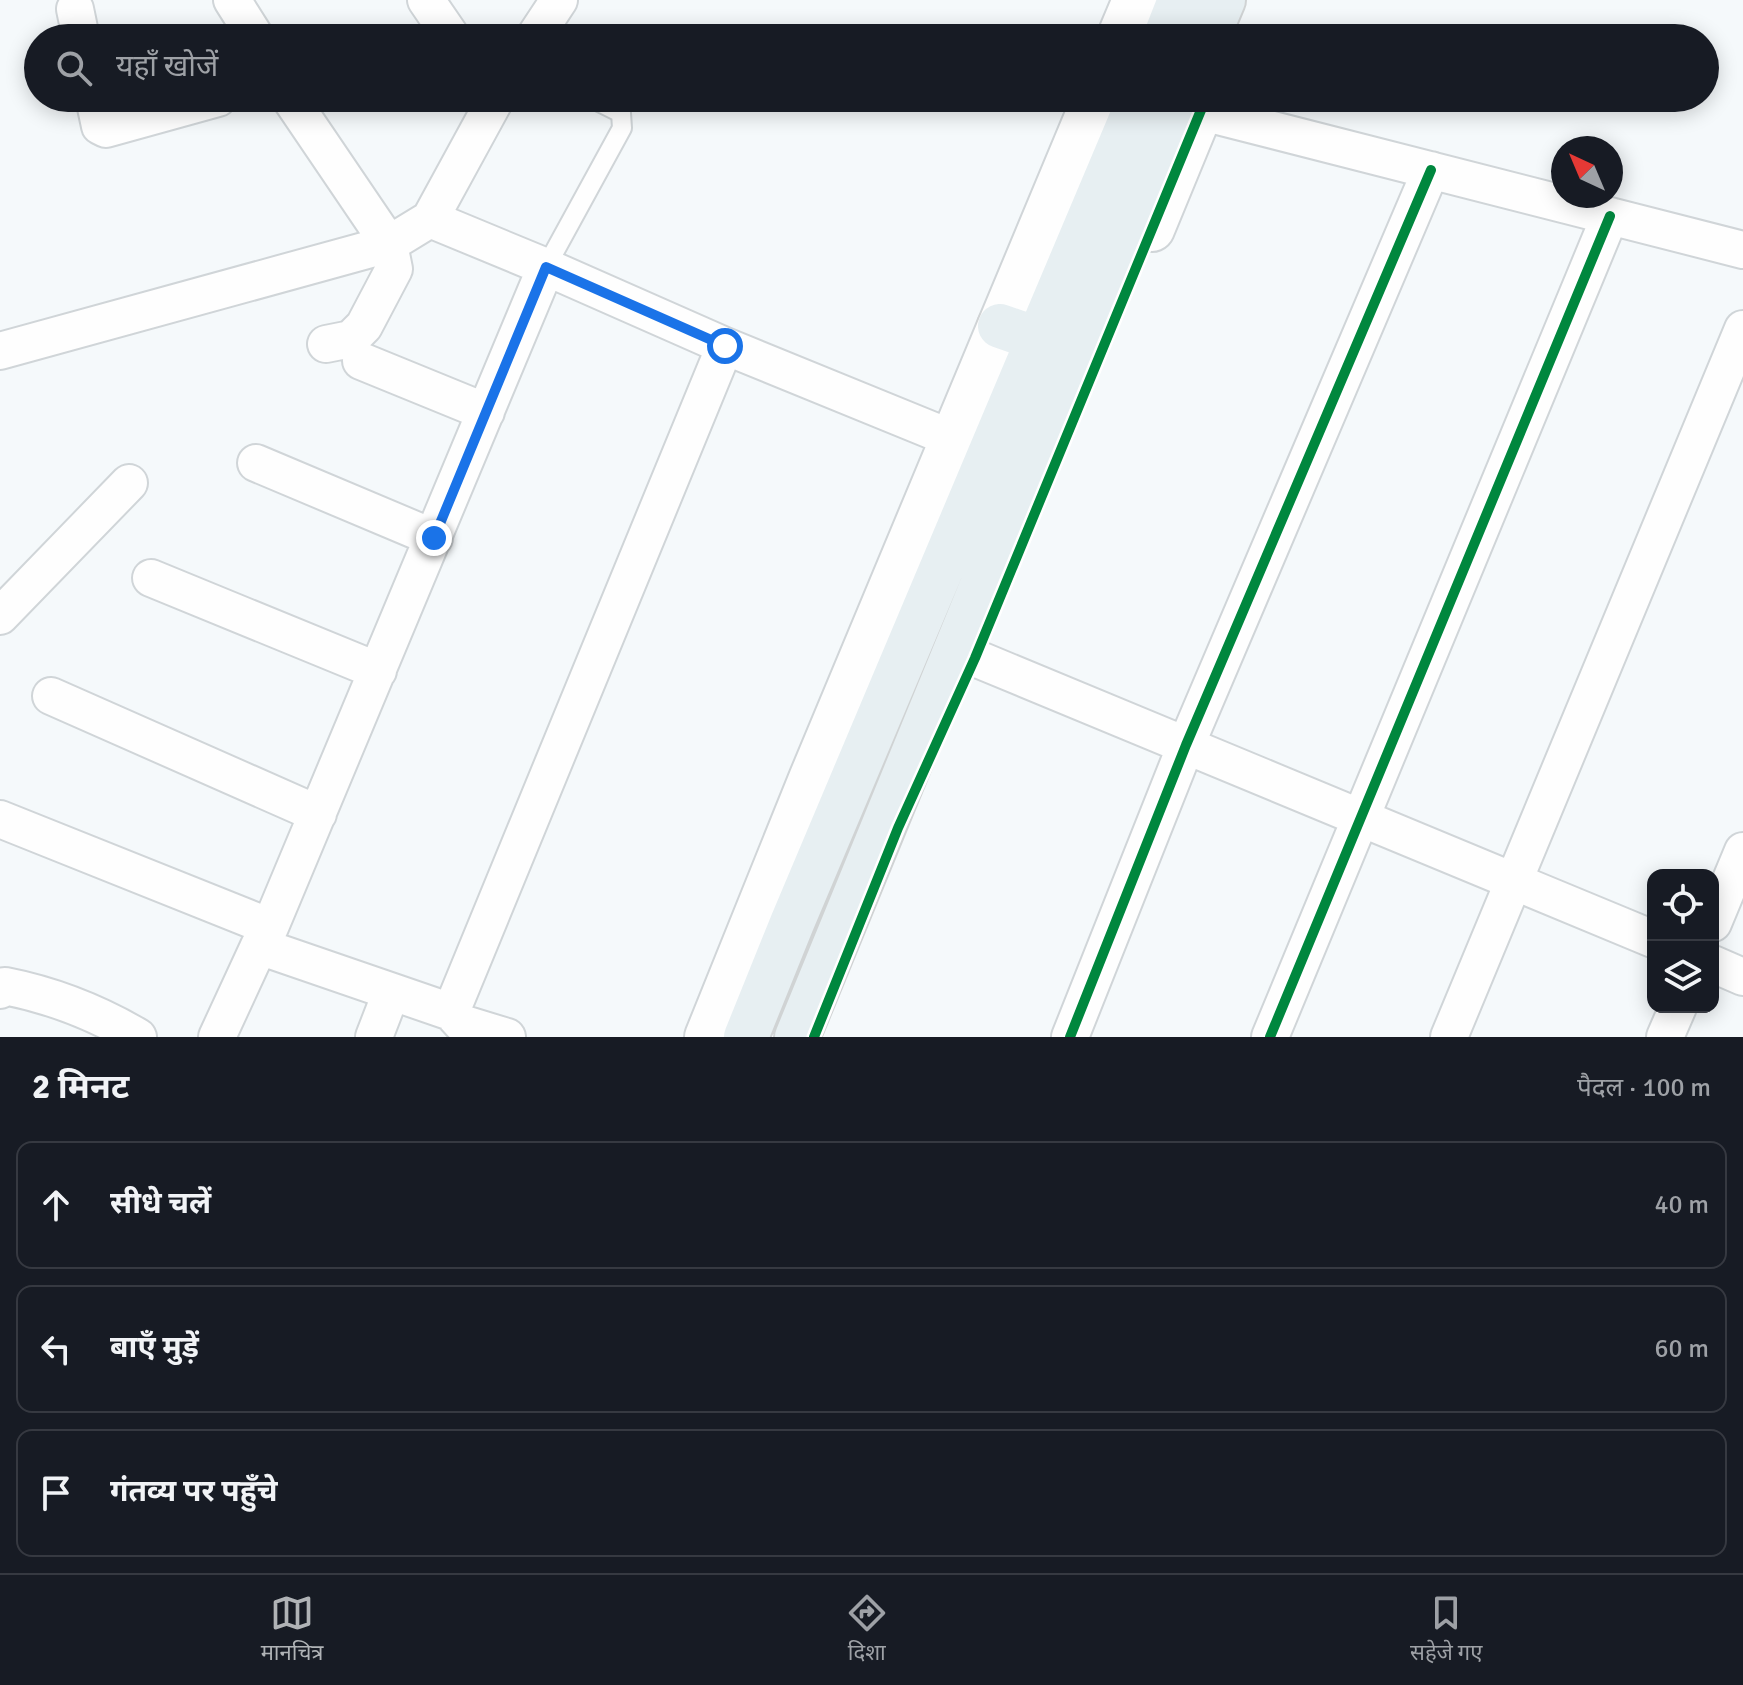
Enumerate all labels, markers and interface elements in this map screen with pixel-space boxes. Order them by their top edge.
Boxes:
search box [24,24,1719,112]
icon: search [52,46,96,90]
text: यहाँ खोजें [116,48,218,85]
north arrow [1551,136,1623,208]
route start [707,328,743,364]
route end [416,520,452,556]
map controls [1647,869,1719,1013]
button: locate [1647,869,1719,941]
button: layers [1647,941,1719,1013]
text: 2 मिनट [32,1066,129,1108]
text: पैदल · 100 m [1577,1072,1711,1104]
icon: ahead [34,1183,78,1227]
text: सीधे चलें [110,1185,211,1222]
text: 40 m [1654,1189,1709,1221]
icon: left [34,1327,78,1371]
text: बाएँ मुड़ें [110,1329,199,1366]
text: 60 m [1654,1333,1709,1365]
icon: arrive [34,1471,78,1515]
text: गंतव्य पर पहुँचे [110,1473,277,1510]
tab: मानचित्र [261,1591,324,1669]
tab: दिशा [845,1591,889,1669]
tab: सहेजे गए [1410,1591,1482,1669]

